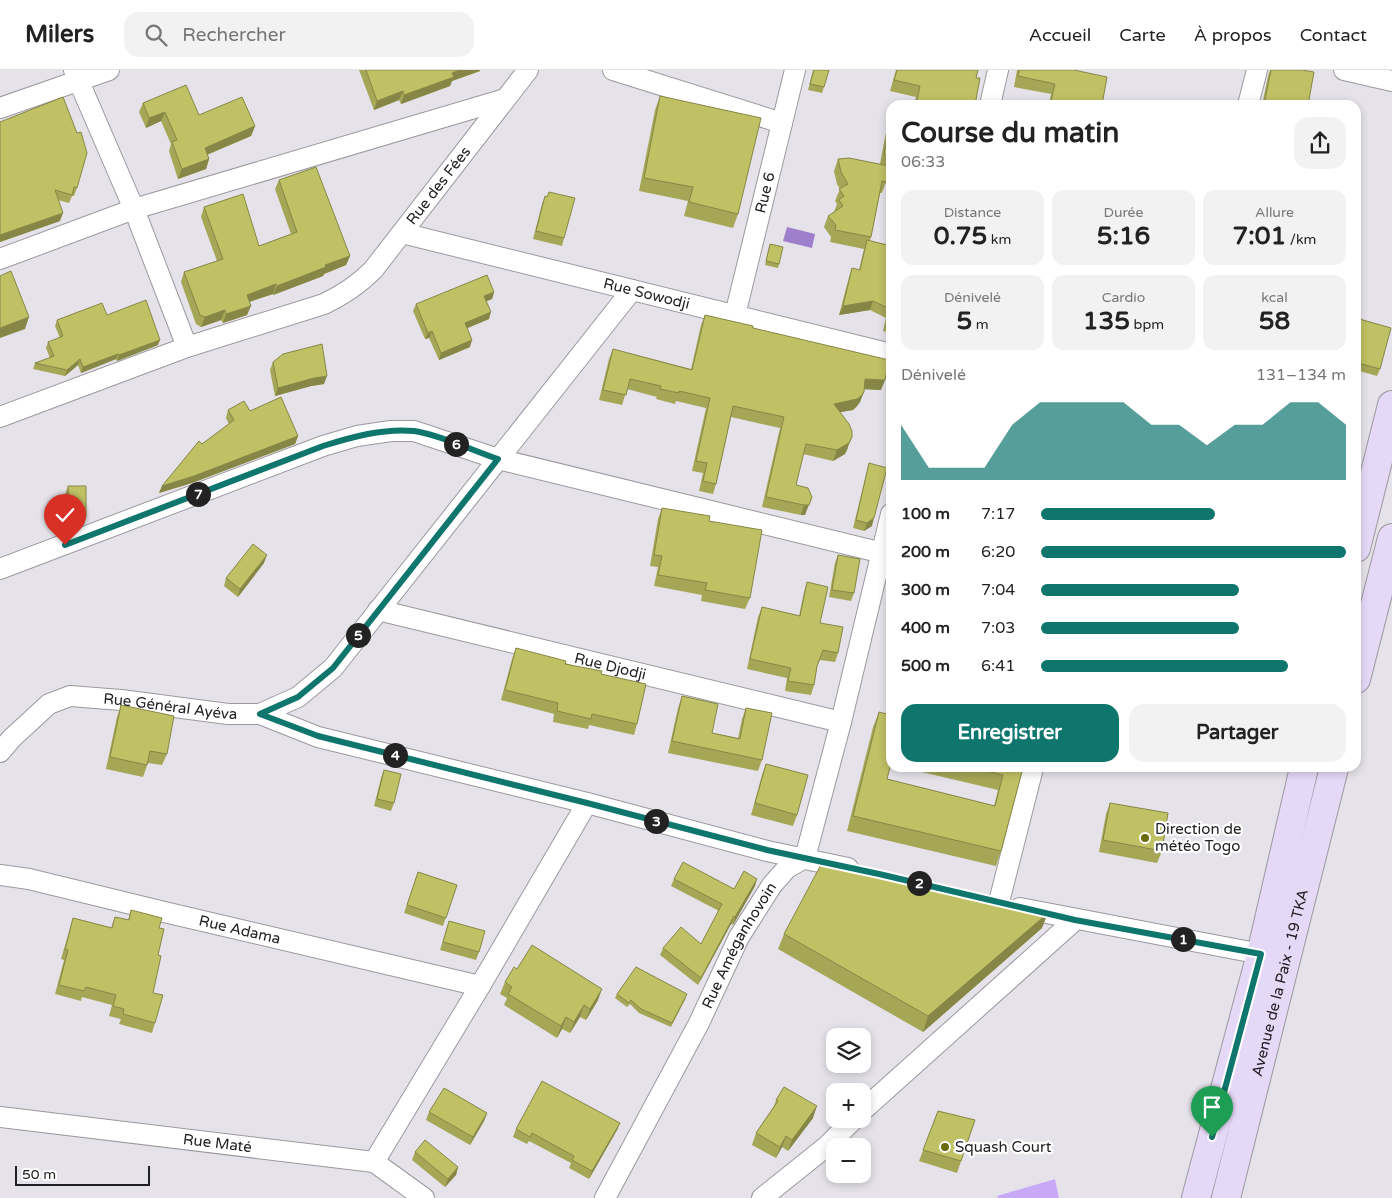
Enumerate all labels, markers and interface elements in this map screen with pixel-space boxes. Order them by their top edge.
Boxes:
search box [124,12,474,57]
text: Milers [25,20,94,49]
icon: search [142,21,170,49]
text: Rechercher [182,24,286,46]
text: Accueil [1029,24,1091,46]
text: Carte [1119,24,1166,46]
text: À propos [1194,24,1272,46]
text: Contact [1300,24,1367,46]
text: Course du matin [901,116,1119,150]
button: share [1294,117,1346,169]
street label: Rue des Fées [403,143,474,228]
text: 06:33 [901,152,945,172]
street label: Rue 6 [751,170,779,215]
text: Distance [944,204,1001,221]
text: Durée [1104,204,1143,221]
text: Allure [1255,204,1294,221]
text: 0.75 [934,221,987,251]
text: 5:16 [1097,221,1150,251]
text: 7:01 [1233,221,1286,251]
text: km [987,231,1011,248]
text: /km [1286,231,1316,248]
street label: Rue Sowodji [602,274,692,313]
text: Dénivelé [944,289,1001,306]
text: Cardio [1102,289,1145,306]
text: kcal [1261,289,1288,306]
text: 5 [956,306,972,336]
text: 135 [1083,306,1130,336]
text: 58 [1259,306,1290,336]
text: m [972,316,989,333]
text: bpm [1130,316,1164,333]
text: Dénivelé [901,365,966,385]
text: 131–134 m [1256,365,1346,385]
pin: 6 [444,432,468,456]
text: 6 [452,436,461,453]
pin: 7 [186,482,210,506]
text: 7 [194,486,203,503]
pin [44,494,86,545]
icon: check [51,501,79,529]
text: 100 m [901,504,950,524]
text: 7:17 [981,504,1015,524]
text: 200 m [901,542,950,562]
text: 6:20 [981,542,1015,562]
text: 300 m [901,580,950,600]
text: 7:04 [981,580,1015,600]
text: 400 m [901,618,950,638]
text: 7:03 [981,618,1015,638]
pin: 5 [346,622,370,648]
text: 5 [354,627,363,644]
street label: Rue Djodji [573,649,648,684]
text: 500 m [901,656,950,676]
text: 6:41 [981,656,1015,676]
street label: Rue Général Ayéva [103,690,237,723]
button: Enregistrer [901,704,1119,762]
button: Partager [1129,704,1346,762]
pin: 4 [382,742,408,768]
text: 4 [391,747,400,764]
pin: 3 [644,808,668,834]
text: 3 [652,813,661,830]
place label: Direction de météo Togo [1155,820,1241,855]
marker: Direction de météo Togo [1139,832,1151,844]
pin: 2 [906,870,932,896]
text: 2 [915,875,924,892]
street label: Rue Améganhovoin [698,879,780,1011]
street label: Avenue de la Paix - 19 TKA [1248,887,1312,1078]
street label: Rue Adama [197,911,282,948]
pin: 1 [1170,926,1196,952]
text: 1 [1179,931,1188,948]
map controls [826,1028,871,1183]
button: layers [826,1028,871,1073]
button: + [826,1083,871,1128]
pin [1191,1086,1233,1137]
icon: arrive [1198,1093,1226,1121]
street label: Rue Maté [182,1130,253,1156]
button: − [826,1138,871,1183]
place label: Squash Court [955,1138,1052,1156]
marker: Squash Court [939,1141,951,1153]
scale bar [15,1163,150,1186]
text: 50 m [22,1166,56,1183]

